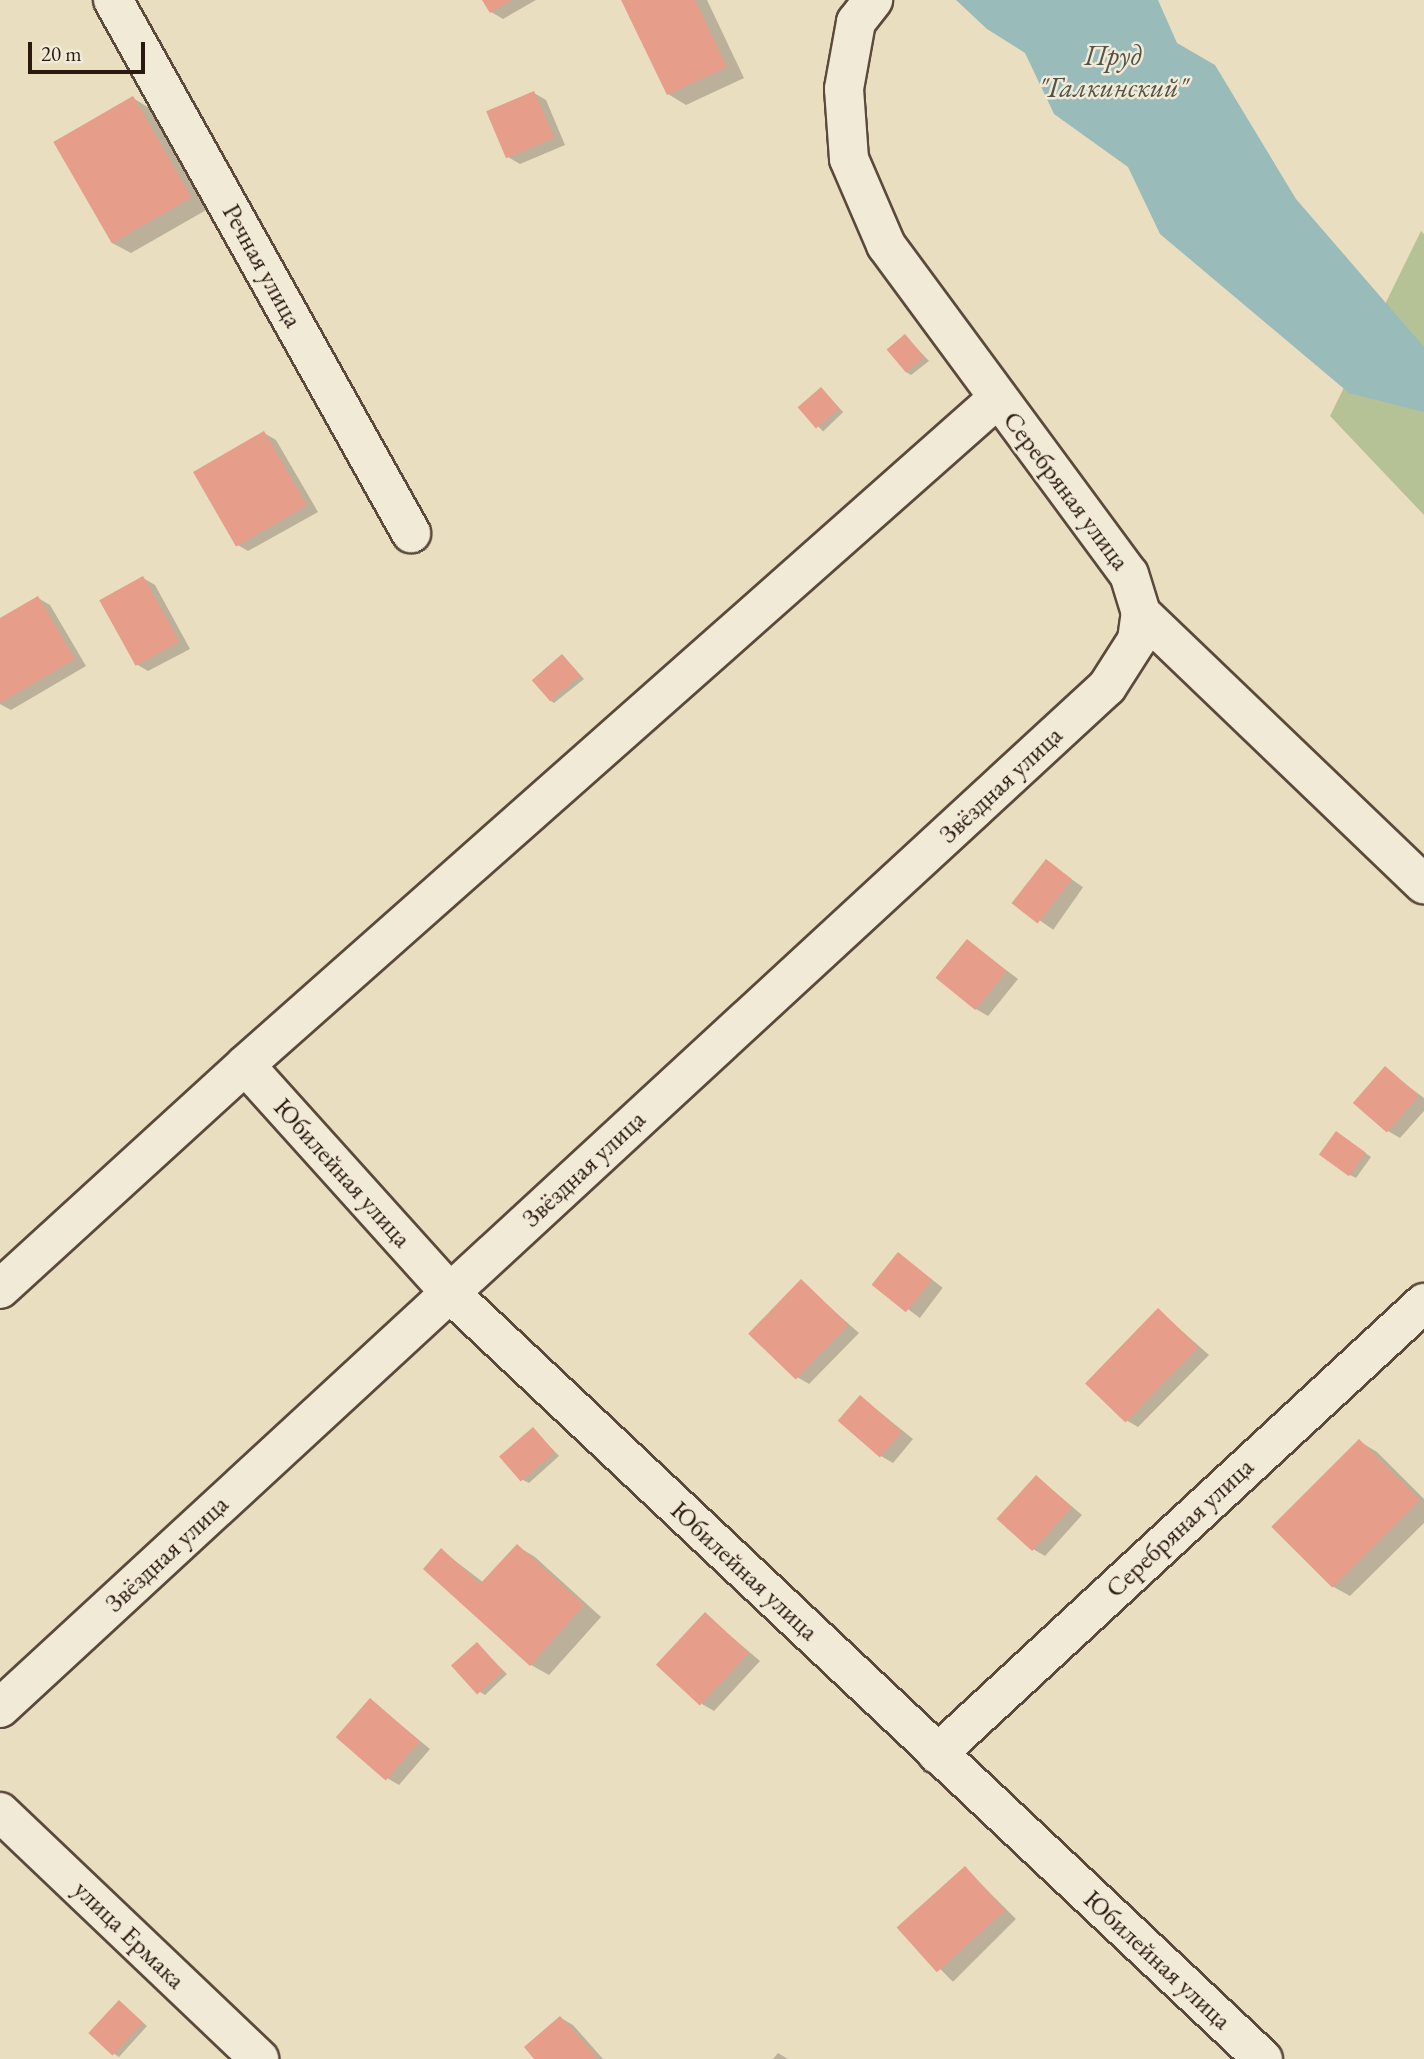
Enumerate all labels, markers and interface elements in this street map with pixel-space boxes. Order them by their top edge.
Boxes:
scale bar [32,28,149,72]
water label: Пруд "Галкинский" [1038,38,1188,104]
text: 20 m [41,40,82,67]
street label: Речная улица [215,199,309,333]
street label: Серебряная улица [996,405,1136,577]
street label: Звёздная улица [933,720,1069,850]
street label: Юбилейная улица [267,1092,417,1254]
street label: Звёздная улица [516,1104,652,1234]
street label: Серебряная улица [1100,1452,1260,1604]
street label: Звёздная улица [99,1489,235,1619]
street label: Юбилейная улица [664,1495,824,1647]
street label: улица Ермака [67,1874,191,1996]
street label: Юбилейная улица [1077,1884,1237,2036]

